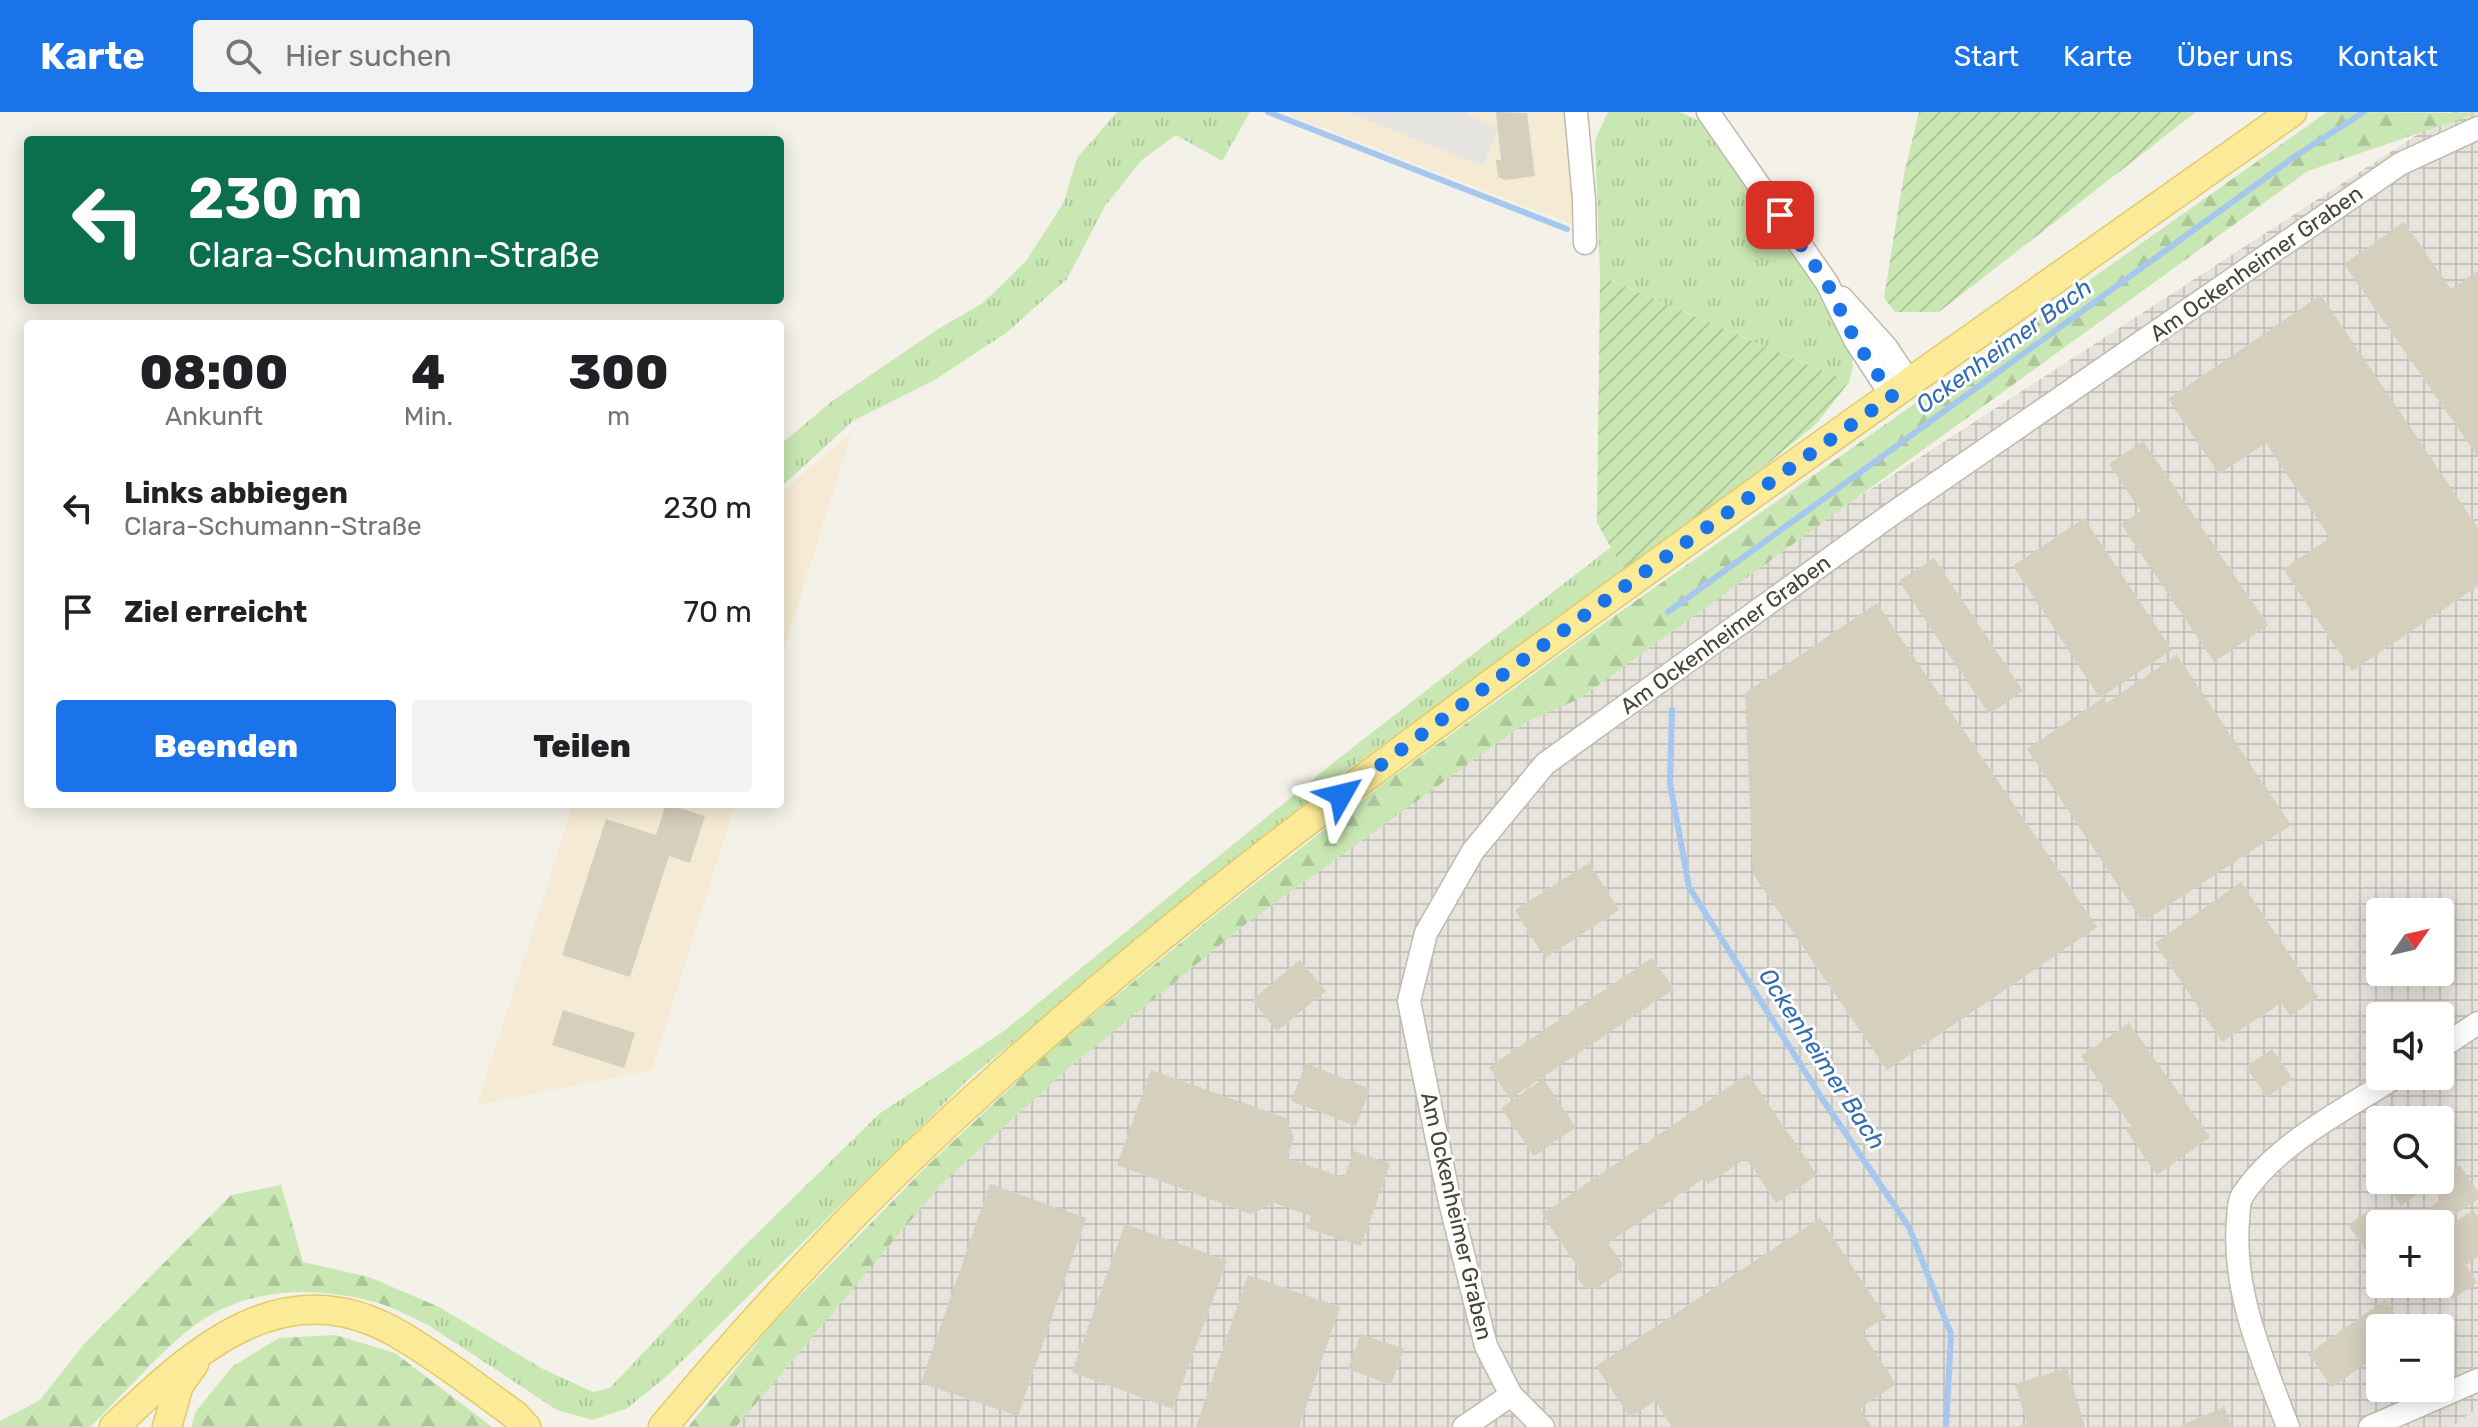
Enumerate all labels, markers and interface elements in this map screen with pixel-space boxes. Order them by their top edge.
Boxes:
search box [193,20,753,92]
text: Karte [40,33,145,79]
icon: search [221,34,265,78]
text: Hier suchen [285,38,452,74]
text: Start [1954,40,2019,73]
text: Karte [2063,40,2132,73]
text: Über uns [2176,40,2293,73]
text: Kontakt [2337,40,2438,73]
text: 230 m [188,166,363,232]
icon: left [56,168,160,272]
street label: Am Ockenheimer Graben [2145,180,2368,347]
pin [1746,181,1814,249]
icon: arrive [1758,193,1802,237]
text: Clara-Schumann-Straße [188,233,600,276]
water label: Ockenheimer Bach [1911,273,2097,419]
text: 08:00 [140,344,288,401]
text: 4 [411,344,445,401]
text: 300 [569,344,668,401]
text: Ankunft [165,401,263,432]
text: Min. [404,401,453,432]
text: m [607,401,630,432]
text: Links abbiegen [124,475,348,511]
icon: left [56,486,100,530]
text: 230 m [663,490,752,526]
text: Clara-Schumann-Straße [124,511,422,542]
street label: Am Ockenheimer Graben [1615,549,1836,720]
icon: arrive [56,590,100,634]
text: Ziel erreicht [124,594,307,630]
text: 70 m [684,594,752,630]
button: Beenden [56,700,396,792]
button: Teilen [412,700,752,792]
position arrow [1299,753,1383,837]
north arrow [2366,898,2454,986]
map controls [2366,898,2454,1402]
water label: Ockenheimer Bach [1753,963,1891,1155]
button: sound [2366,1002,2454,1090]
street label: Am Ockenheimer Graben [1415,1090,1498,1343]
button: search [2366,1106,2454,1194]
button: + [2366,1210,2454,1298]
button: − [2366,1314,2454,1402]

